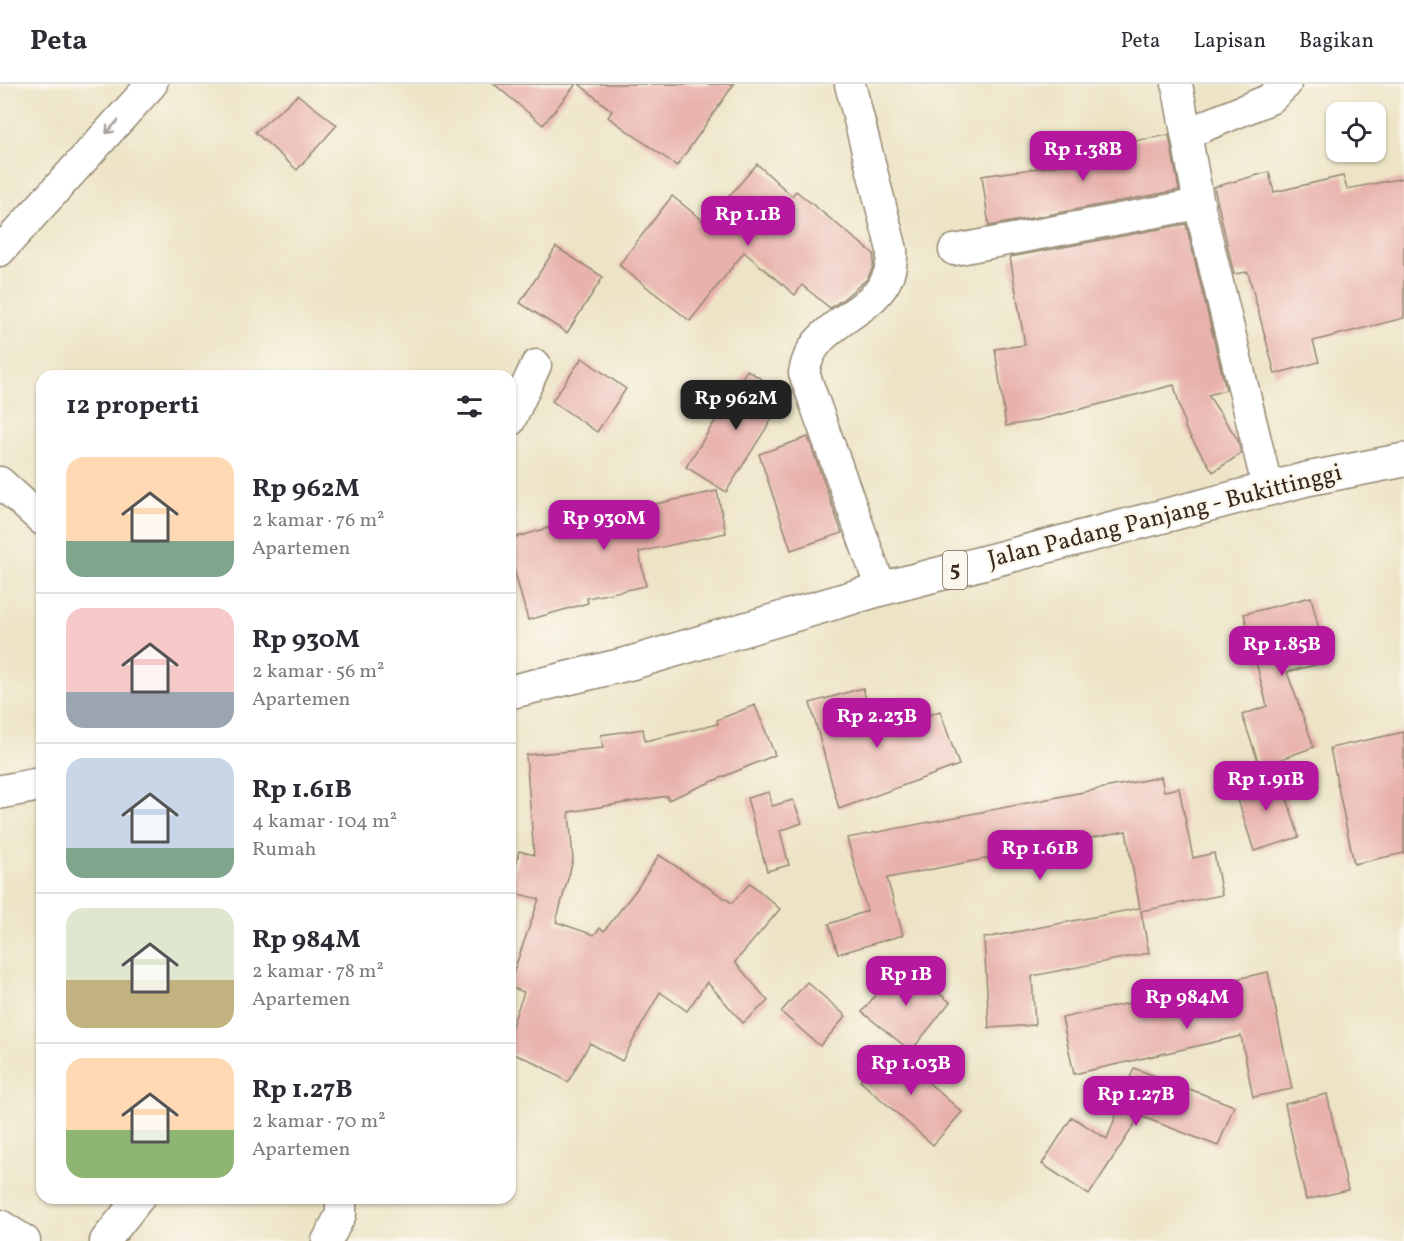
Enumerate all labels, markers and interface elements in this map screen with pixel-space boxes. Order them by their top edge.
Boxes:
text: Peta [30,22,87,61]
text: Peta [1121,27,1160,56]
text: Lapisan [1193,27,1266,56]
text: Bagikan [1299,27,1374,56]
map controls [1326,102,1386,162]
button: locate [1326,102,1386,162]
one-way arrow [105,120,120,135]
pin: Rp 1.38B [1021,131,1145,182]
text: Rp 1.38B [1044,136,1122,164]
pin: Rp 1.1B [693,196,803,247]
text: Rp 1.1B [715,201,781,229]
pin: Rp 962M [681,380,791,431]
text: Rp 962M [695,385,777,413]
text: 12 properti [66,388,199,424]
icon: filters [453,390,486,423]
street label: Jalan Padang Panjang - Bukittinggi [984,456,1346,578]
text: Rp 962M [252,471,360,507]
icon: home [114,481,186,553]
pin: Rp 930M [549,500,659,551]
text: Rp 930M [562,505,646,533]
text: 2 kamar · 76 m² [252,507,384,535]
text: Apartemen [252,535,351,563]
road number: 5 [943,551,967,589]
text: Rp 930M [252,622,360,658]
pin: Rp 1.85B [1220,626,1344,677]
text: Rp 1.85B [1243,631,1321,659]
icon: home [114,632,186,704]
text: 2 kamar · 56 m² [252,658,384,686]
text: Apartemen [252,686,351,714]
pin: Rp 2.23B [815,698,939,749]
text: Rp 2.23B [837,703,917,731]
pin: Rp 1.91B [1204,761,1328,812]
text: Rp 1.91B [1228,766,1304,794]
text: Rp 1.61B [252,772,352,808]
icon: home [114,782,186,854]
text: 4 kamar · 104 m² [252,808,397,836]
pin: Rp 1.61B [978,830,1102,881]
text: Rp 1.61B [1002,835,1078,863]
text: Rumah [252,836,317,864]
text: Rp 984M [252,922,361,958]
icon: home [114,932,186,1004]
pin: Rp 1B [864,956,948,1007]
text: 2 kamar · 78 m² [252,958,384,986]
text: Rp 1B [880,961,932,989]
pin: Rp 984M [1132,979,1242,1030]
text: Rp 984M [1145,984,1229,1012]
text: Apartemen [252,986,351,1014]
pin: Rp 1.03B [849,1045,973,1096]
text: Rp 1.03B [871,1050,951,1078]
text: Rp 1.27B [252,1072,353,1108]
pin: Rp 1.27B [1074,1076,1198,1127]
text: Rp 1.27B [1097,1081,1175,1109]
icon: home [114,1082,186,1154]
text: 2 kamar · 70 m² [252,1108,386,1136]
text: Apartemen [252,1136,351,1164]

